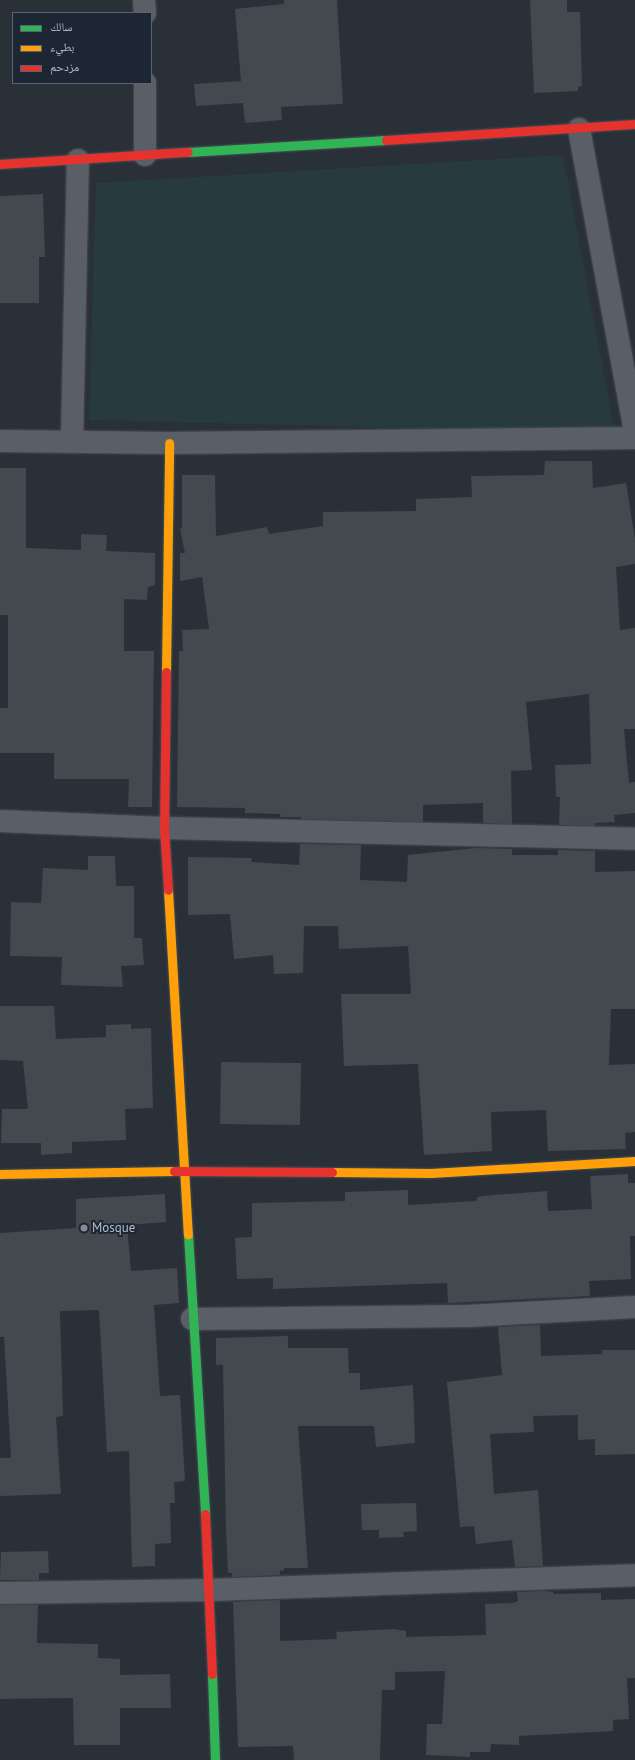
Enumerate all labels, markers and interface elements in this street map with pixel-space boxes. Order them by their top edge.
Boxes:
legend [12,12,152,84]
text: سالك [50,19,72,34]
text: بطيء [50,39,74,54]
text: مزدحم [50,59,79,74]
place label: Mosque [92,1220,135,1236]
marker: Mosque [79,1223,89,1233]

